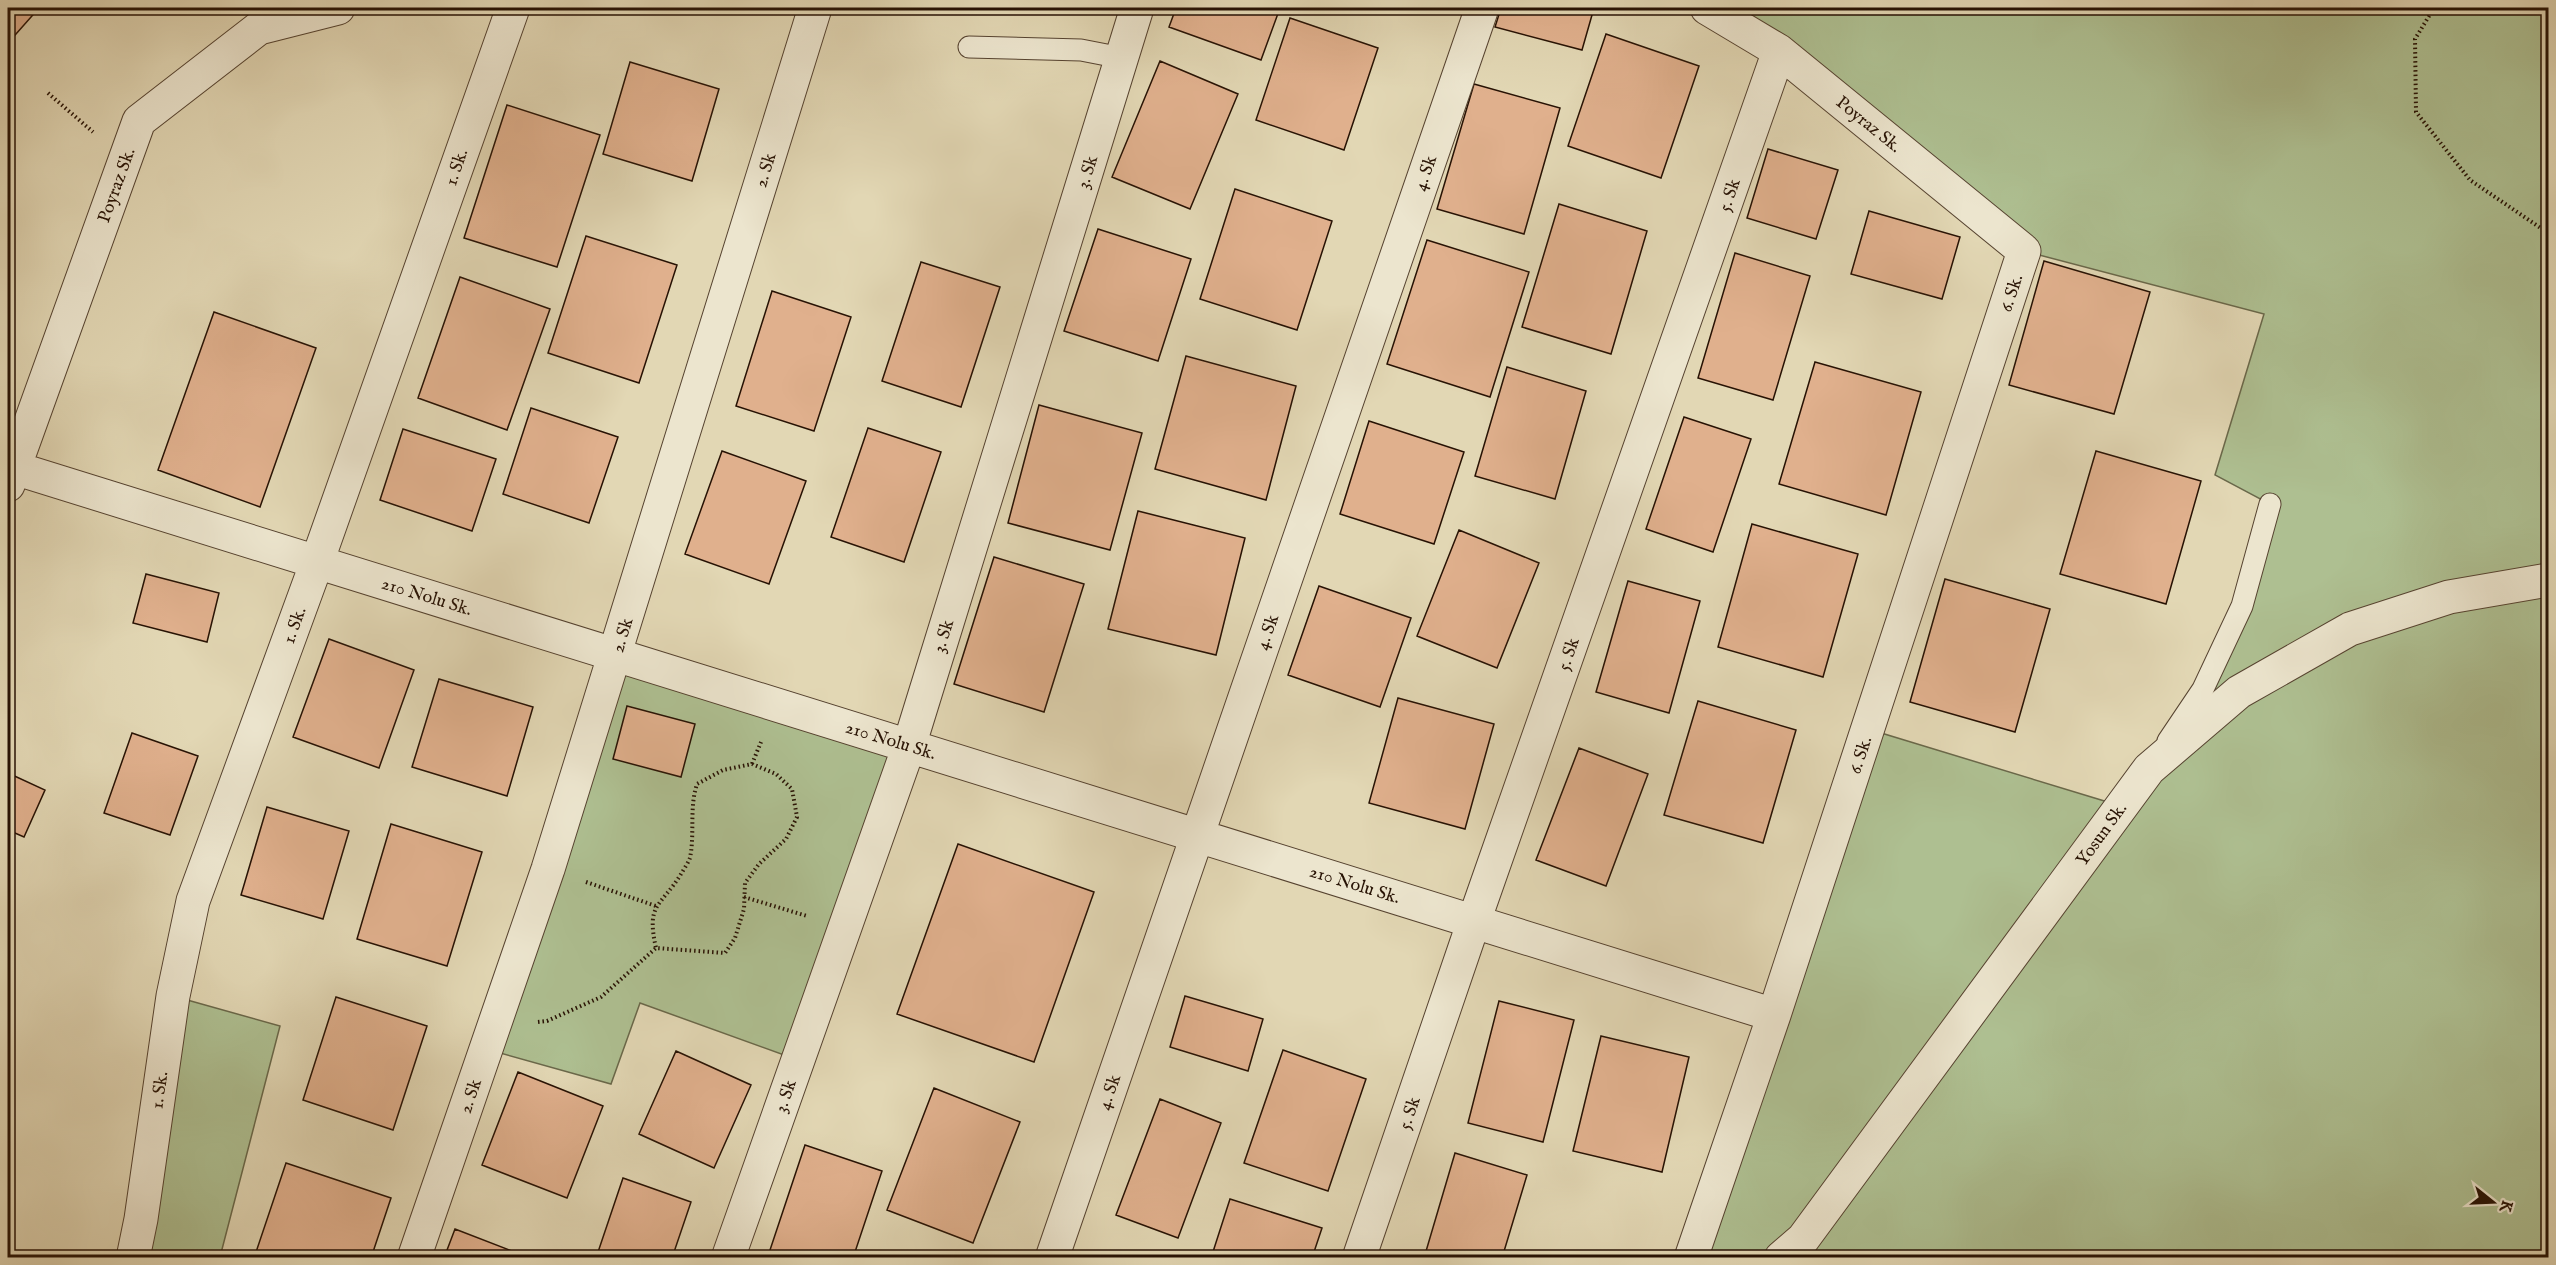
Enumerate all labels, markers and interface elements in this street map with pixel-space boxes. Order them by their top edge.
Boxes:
street label: Poyraz Sk. [1830,92,1906,159]
street label: Poyraz Sk. [93,145,142,226]
street label: 1. Sk. [440,146,474,189]
street label: 2. Sk [750,150,783,191]
street label: 4. Sk [1410,152,1443,194]
street label: 3. Sk [1073,153,1104,192]
street label: 5. Sk [1714,176,1747,215]
street label: 6. Sk. [1996,272,2029,315]
street label: 210 Nolu Sk. [378,573,475,622]
street label: 1. Sk. [278,604,313,647]
street label: 4. Sk [1252,611,1285,653]
street label: 2. Sk [607,615,640,656]
street label: 3. Sk [929,617,960,656]
street label: 5. Sk [1553,635,1586,674]
street label: 210 Nolu Sk. [842,717,939,766]
street label: 6. Sk. [1845,734,1878,777]
street label: Yosun Sk. [2071,799,2133,871]
street label: 210 Nolu Sk. [1306,861,1403,910]
street label: 1. Sk. [146,1070,174,1110]
street label: 4. Sk [1094,1071,1127,1113]
street label: 2. Sk [455,1076,488,1117]
street label: 3. Sk [770,1077,803,1116]
street label: 5. Sk [1394,1094,1427,1133]
north arrow [2463,1172,2523,1232]
text: K [2494,1197,2517,1216]

